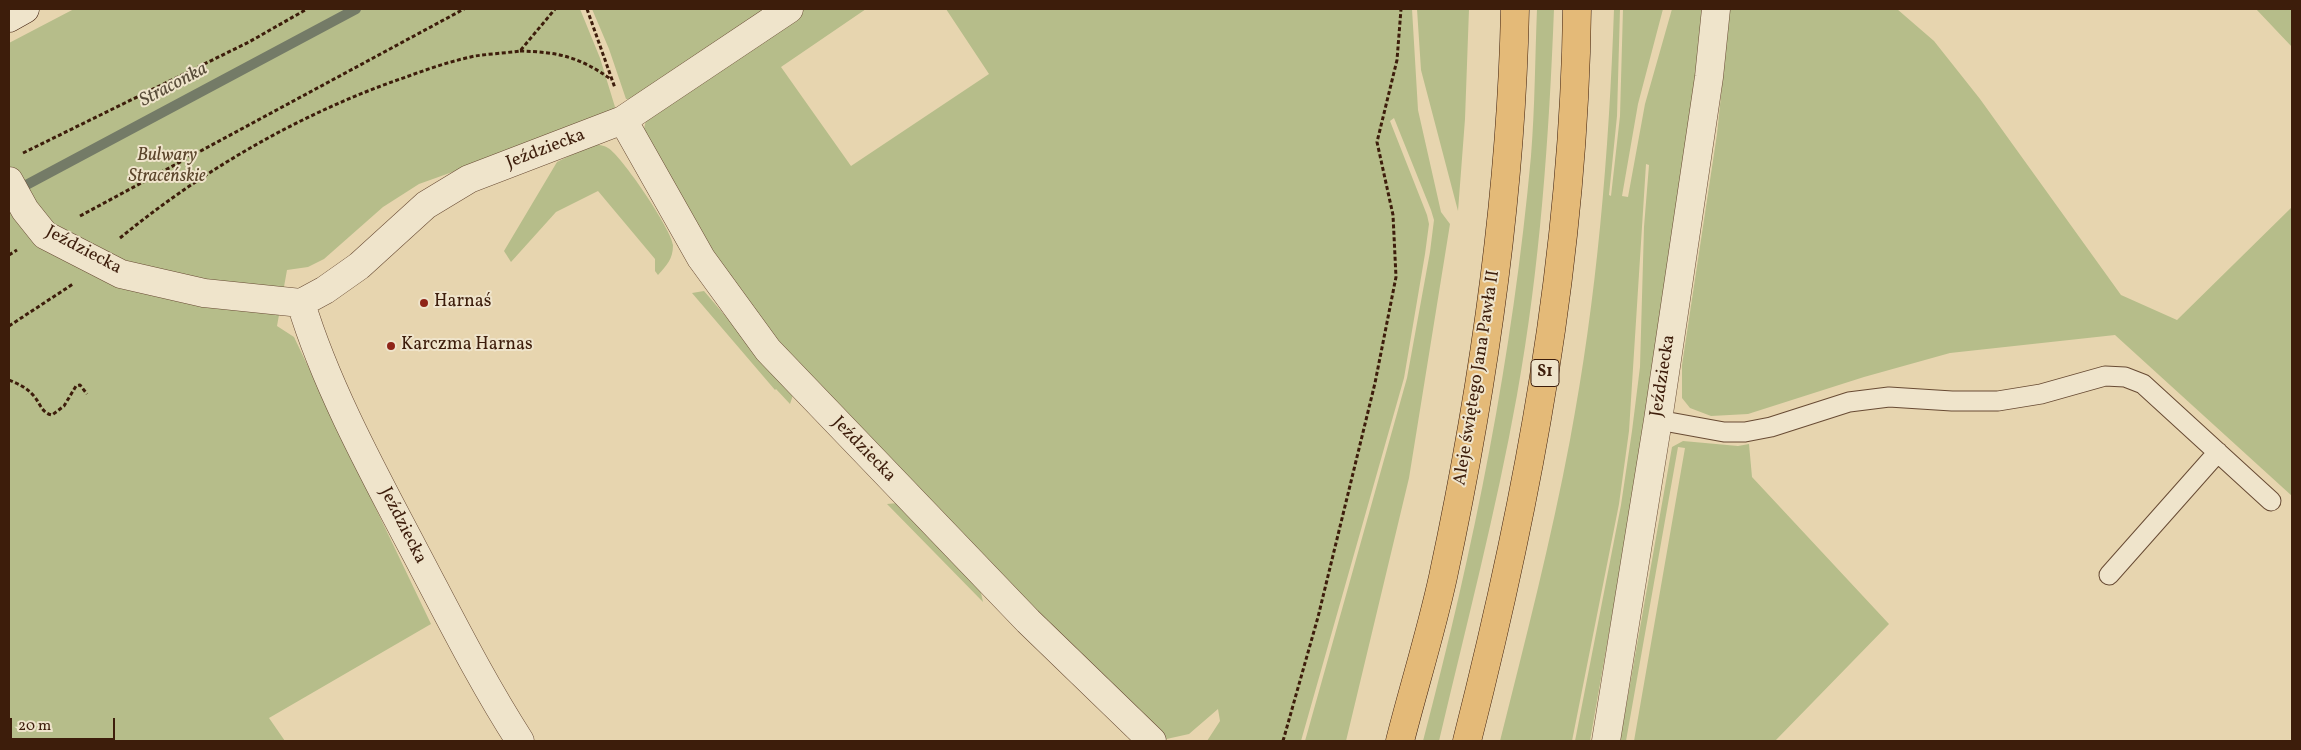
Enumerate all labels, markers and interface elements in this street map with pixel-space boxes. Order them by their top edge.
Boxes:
water label: Straconka [136,59,212,113]
street label: Jeździecka [503,125,589,175]
park label: Bulwary Straceńskie [128,146,206,188]
street label: Jeździecka [41,222,125,280]
street label: Aleje świętego Jana Pawła II [1450,269,1506,487]
place label: Harnaś [434,292,491,314]
marker: Harnaś [418,297,430,309]
street label: Jeździecka [1647,333,1681,419]
place label: Karczma Harnas [401,335,533,357]
marker: Karczma Harnas [385,340,397,352]
road number: S1 [1531,359,1559,386]
street label: Jeździecka [826,413,900,487]
street label: Jeździecka [374,484,430,568]
scale bar [12,708,118,740]
text: 20 m [18,716,51,737]

